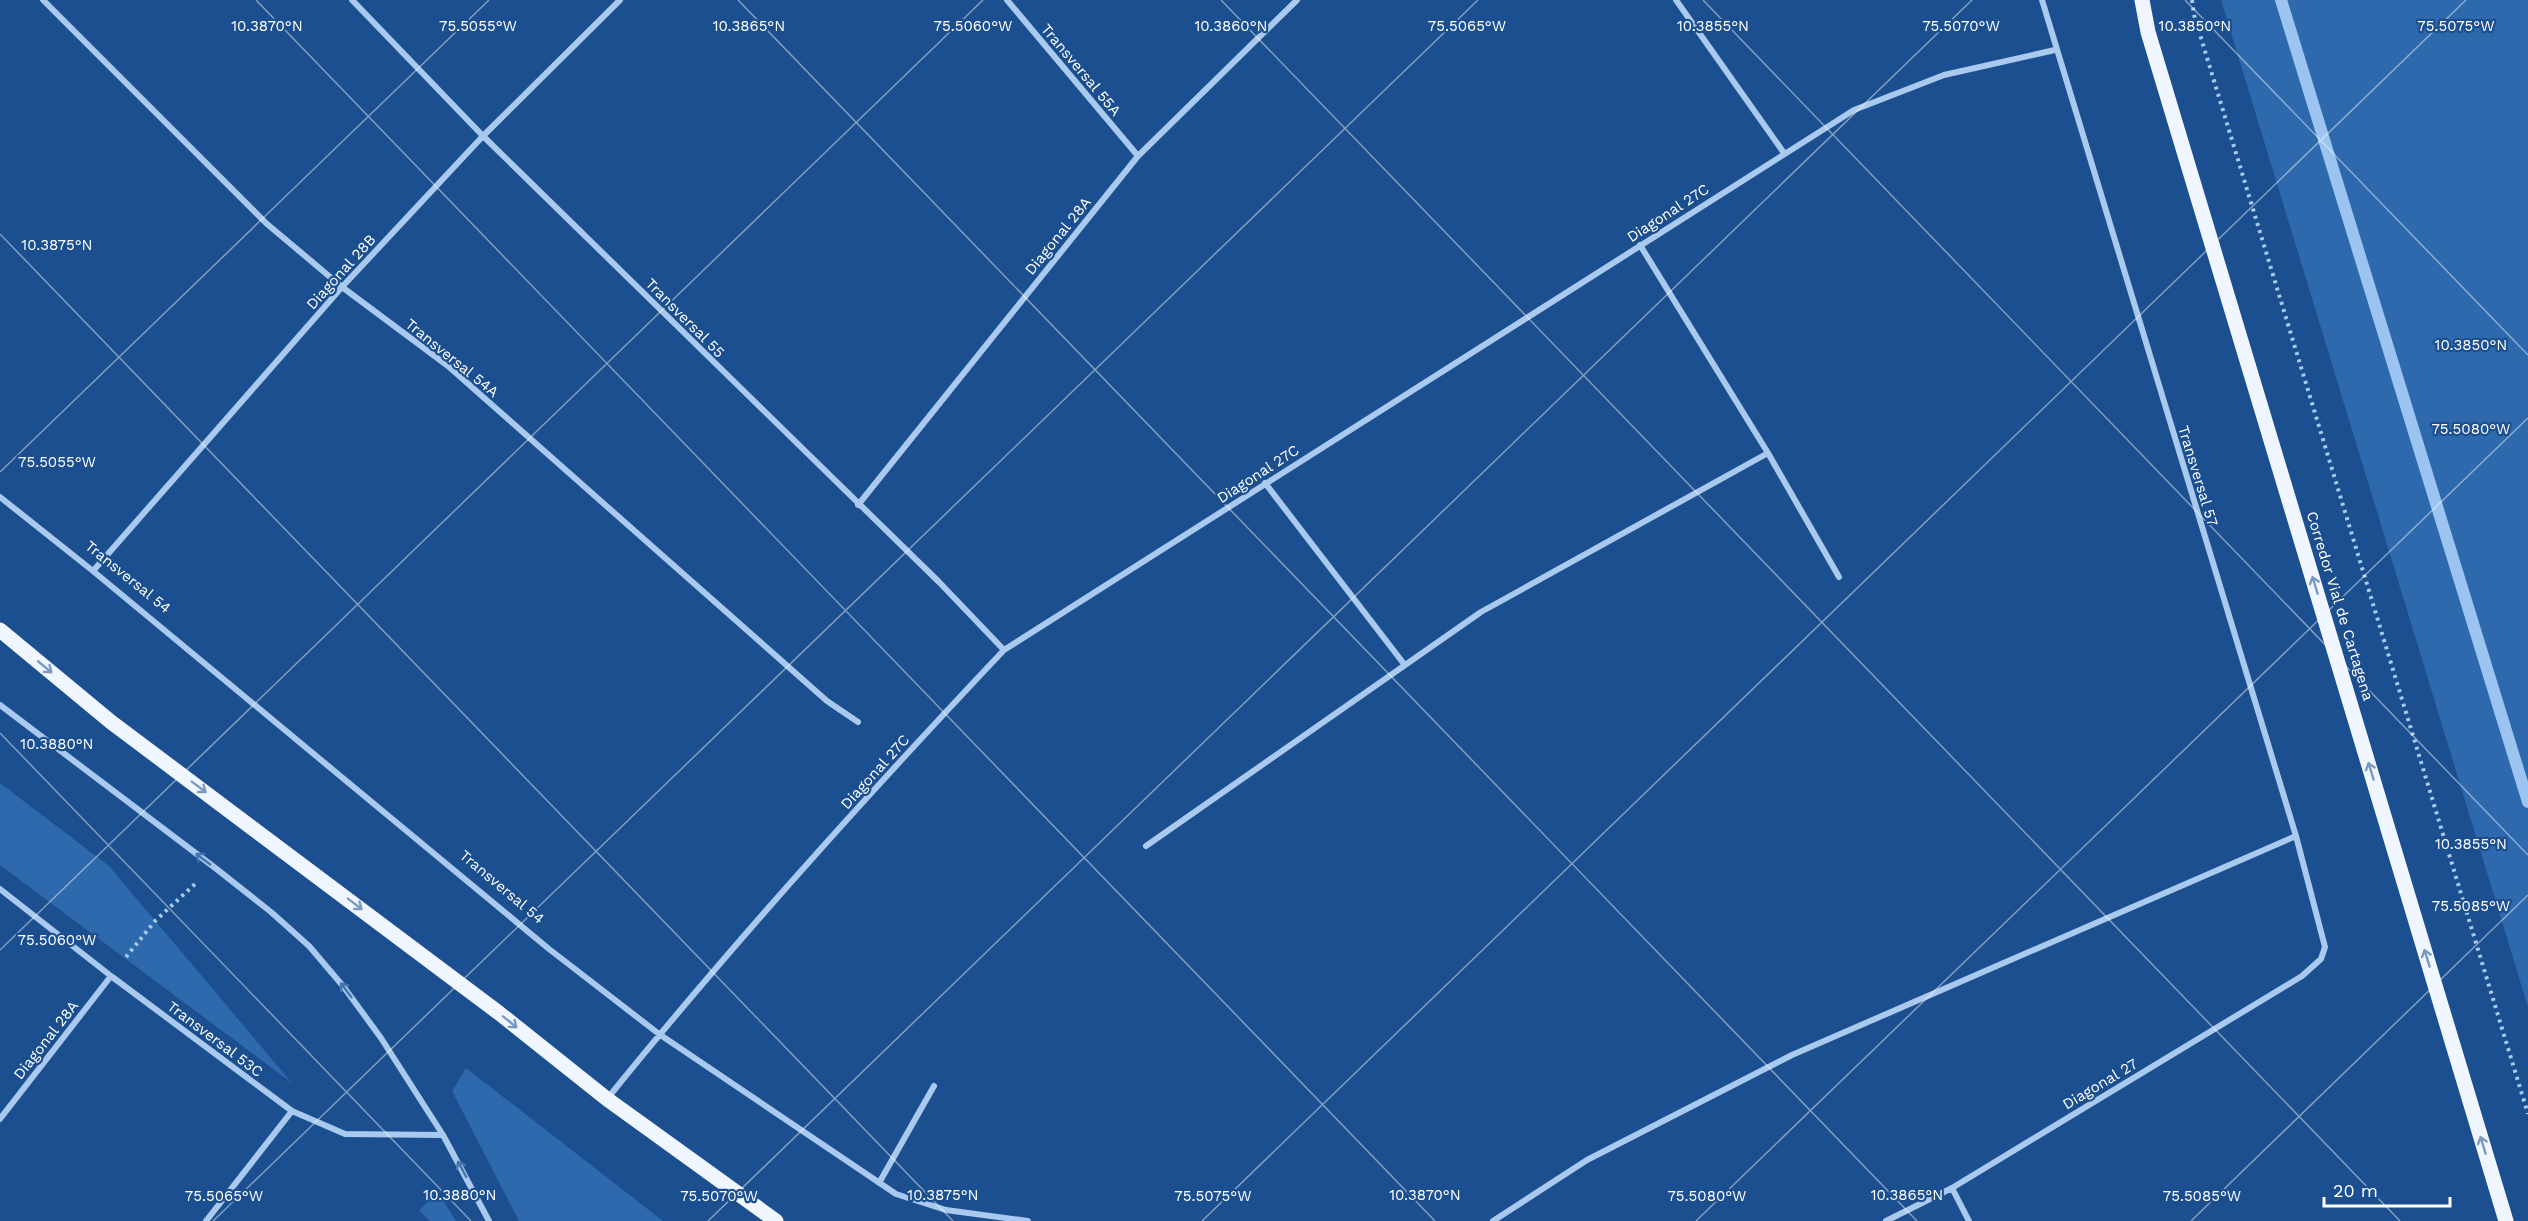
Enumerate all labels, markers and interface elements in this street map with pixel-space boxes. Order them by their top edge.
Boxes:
text: 10.3870°N [231,17,303,35]
text: 75.5055°W [439,17,517,35]
text: 10.3865°N [713,17,785,35]
text: 75.5060°W [934,17,1012,35]
text: 10.3860°N [1194,17,1268,35]
text: 75.5065°W [1428,17,1506,35]
text: 10.3855°N [1677,17,1749,35]
text: 75.5070°W [1922,17,2000,35]
text: 10.3850°N [2159,17,2231,35]
text: 75.5075°W [2417,17,2495,35]
street label: Transversal 55A [1037,20,1125,120]
street label: Diagonal 27C [1624,180,1712,246]
street label: Diagonal 28A [1021,193,1095,279]
street label: Diagonal 28B [303,231,379,313]
text: 10.3875°N [21,236,93,254]
street label: Transversal 55 [642,275,728,361]
street label: Transversal 54A [402,315,502,401]
text: 10.3850°N [2435,336,2507,354]
text: 75.5080°W [2431,420,2511,438]
street label: Transversal 57 [2174,423,2222,529]
street label: Diagonal 27C [1214,441,1302,507]
text: 75.5055°W [18,453,96,471]
street label: Corredor Vial de Cartagena [2303,509,2378,703]
street label: Transversal 54 [81,537,175,617]
one-way arrow [2309,576,2320,595]
one-way arrow [37,661,53,674]
street label: Diagonal 27C [837,731,913,813]
text: 10.3880°N [20,735,94,753]
one-way arrow [2365,762,2376,781]
one-way arrow [190,781,206,794]
text: 10.3855°N [2435,835,2507,853]
street label: Transversal 54 [456,846,548,928]
one-way arrow [196,852,212,865]
text: 75.5085°W [2432,897,2510,915]
one-way arrow [346,898,362,911]
text: 75.5060°W [18,931,96,949]
one-way arrow [2421,949,2432,968]
one-way arrow [340,983,352,999]
street label: Diagonal 28A [10,997,82,1083]
street label: Transversal 53C [164,997,266,1081]
one-way arrow [502,1015,518,1028]
street label: Diagonal 27 [2059,1055,2141,1113]
one-way arrow [2477,1136,2488,1155]
one-way arrow [455,1160,467,1178]
scale bar [2324,1170,2450,1208]
text: 20 m [2333,1180,2378,1201]
text: 10.3880°N [423,1186,497,1204]
text: 10.3875°N [907,1186,979,1204]
text: 10.3870°N [1389,1186,1461,1204]
text: 10.3865°N [1871,1186,1943,1204]
text: 75.5065°W [185,1187,263,1205]
text: 75.5070°W [680,1187,758,1205]
text: 75.5075°W [1174,1187,1252,1205]
text: 75.5080°W [1667,1187,1747,1205]
text: 75.5085°W [2163,1187,2241,1205]

